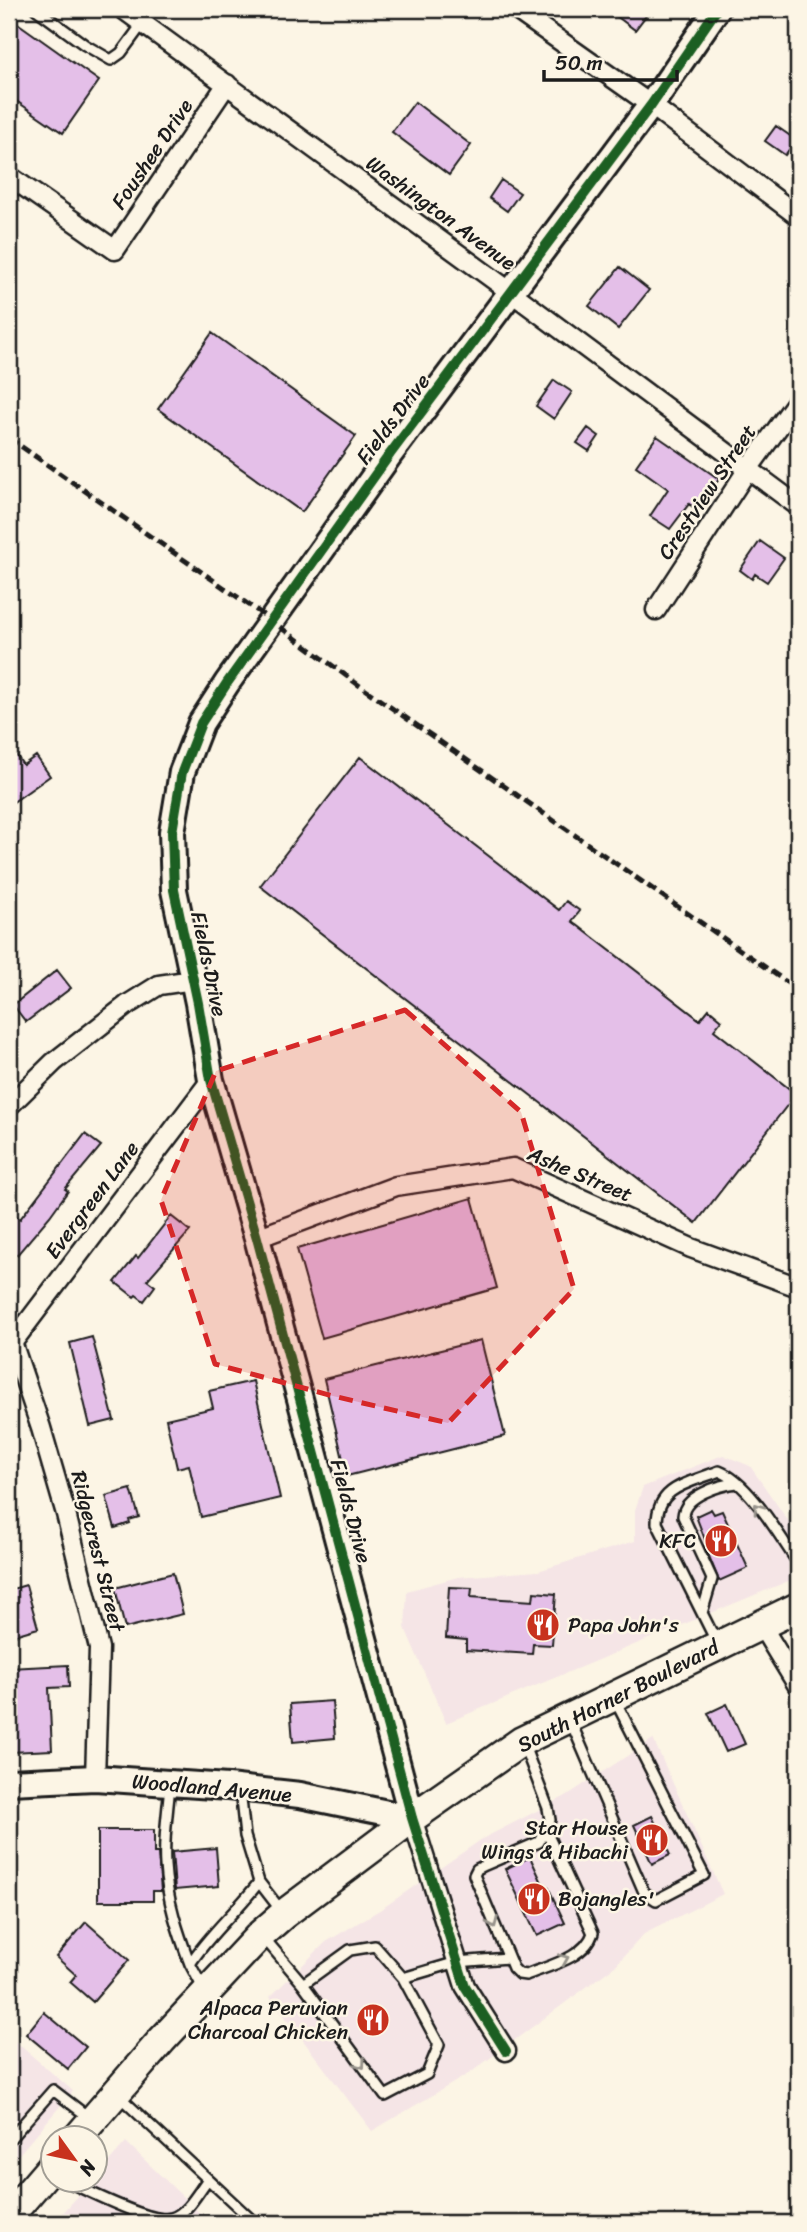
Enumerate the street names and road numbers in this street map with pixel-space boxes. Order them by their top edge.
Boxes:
street label: Foushee Drive [101,91,203,217]
street label: Washington Avenue [358,145,524,281]
street label: Fields Drive [346,365,440,473]
street label: Crestview Street [647,416,767,568]
street label: Fields Drive [179,908,239,1020]
street label: Evergreen Lane [35,1132,149,1267]
street label: Ashe Street [521,1134,639,1213]
street label: Fields Drive [319,1455,383,1568]
street label: Ridgecrest Street [60,1466,137,1637]
street label: South Horner Boulevard [510,1628,728,1763]
street label: Woodland Avenue [131,1762,293,1814]

